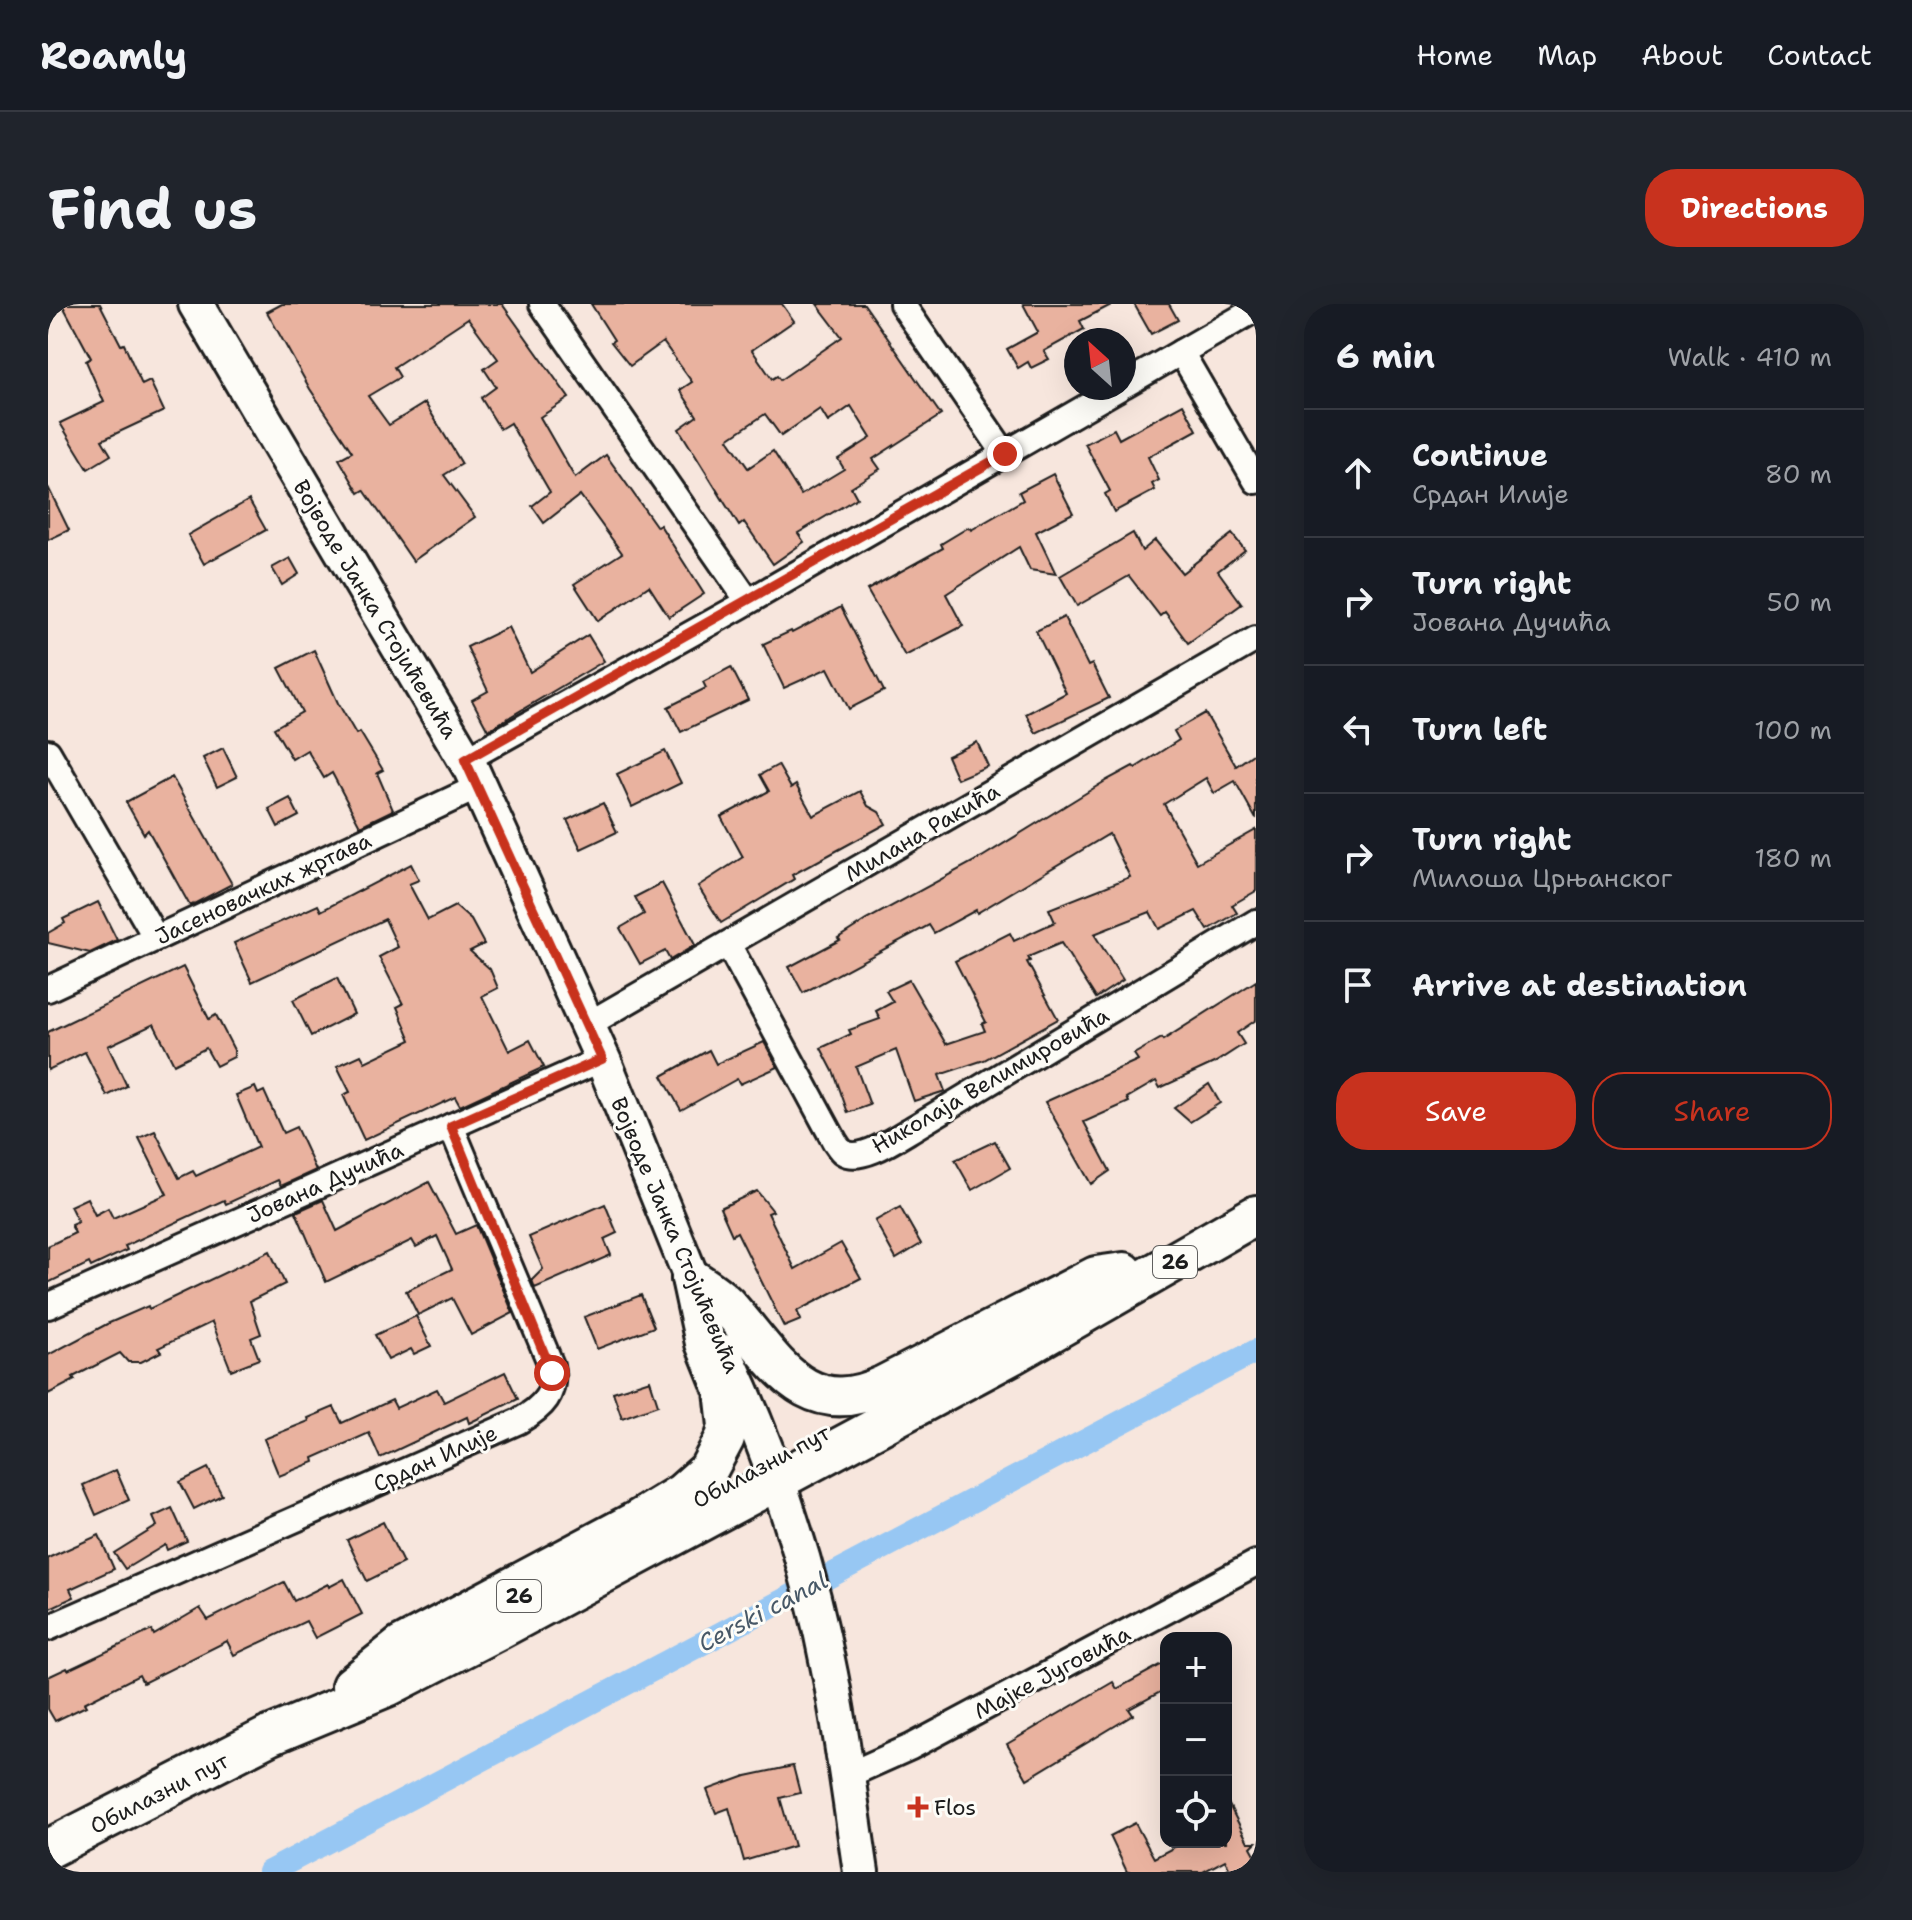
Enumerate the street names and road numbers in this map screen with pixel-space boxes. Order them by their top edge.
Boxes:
street label: Војводе Јанка Стојићевића [287,474,465,744]
street label: Милана Ракића [840,776,1005,889]
street label: Јасеновачких жртава [151,826,376,951]
street label: Николаја Велимировића [866,1000,1114,1160]
street label: Војводе Јанка Стојићевића [604,1093,747,1378]
street label: Јована Дучића [243,1135,408,1230]
road number: 26 [1153,1246,1197,1278]
street label: Срдан Илије [369,1418,502,1499]
street label: Обилазни пут [688,1418,836,1515]
road number: 26 [497,1580,541,1612]
street label: Мајке Југовића [969,1619,1136,1726]
street label: Обилазни пут [85,1746,234,1841]

